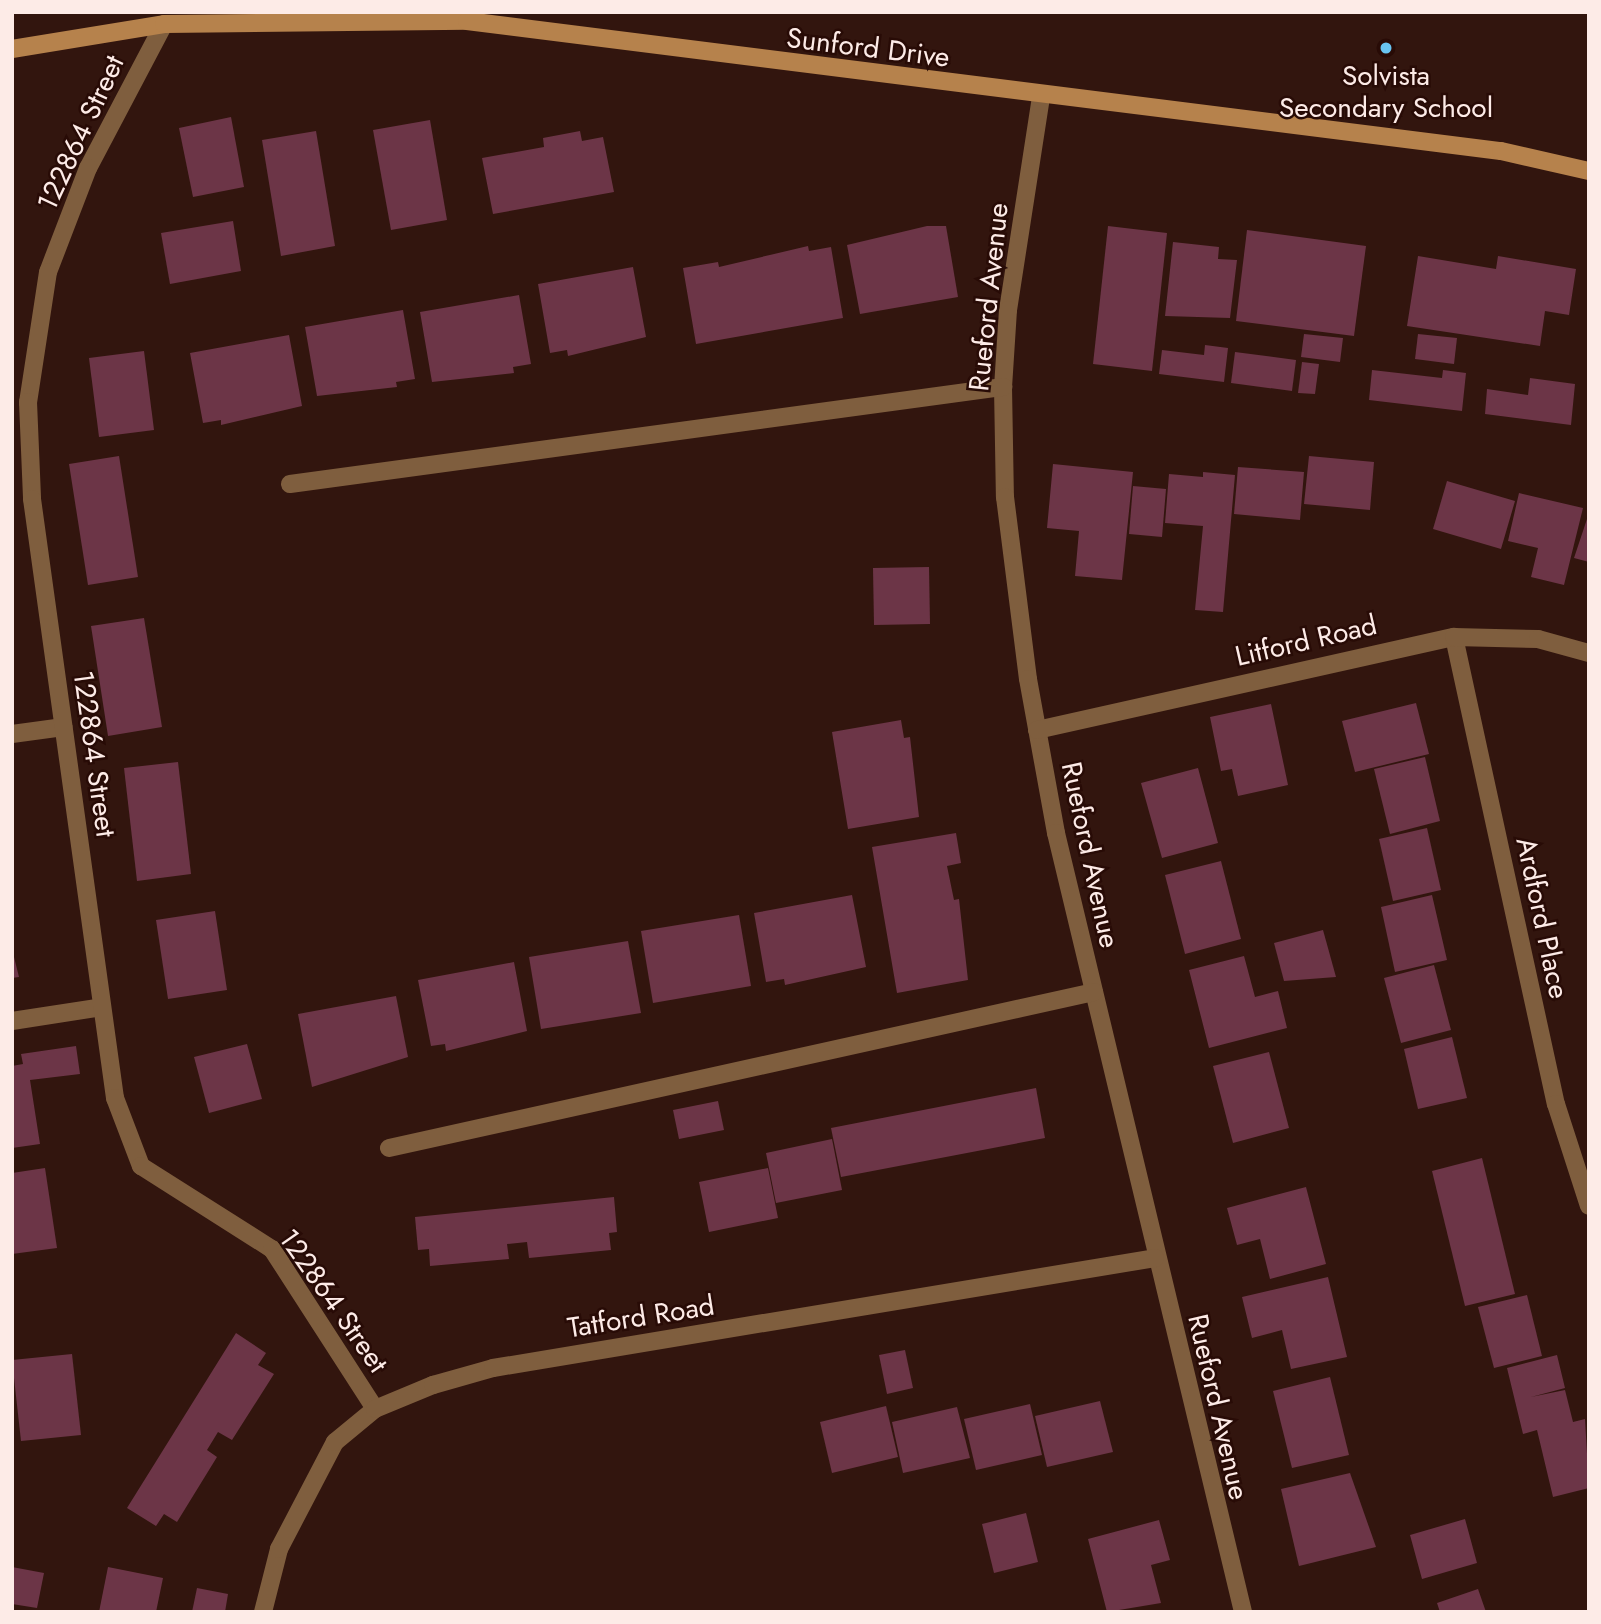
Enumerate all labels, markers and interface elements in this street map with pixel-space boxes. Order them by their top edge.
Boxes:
street label: Sunford Drive [784,21,952,75]
marker: Solvista Secondary School [1378,40,1394,56]
street label: 122864 Street [30,50,132,216]
place label: Solvista Secondary School [1279,59,1493,125]
street label: Rueford Avenue [962,201,1016,393]
street label: Litford Road [1232,608,1380,674]
street label: 122864 Street [66,669,122,839]
street label: Rueford Avenue [1054,759,1126,951]
street label: Ardford Place [1508,834,1576,1002]
street label: 122864 Street [271,1223,395,1379]
street label: Tatford Road [565,1289,717,1345]
street label: Rueford Avenue [1180,1311,1256,1503]

